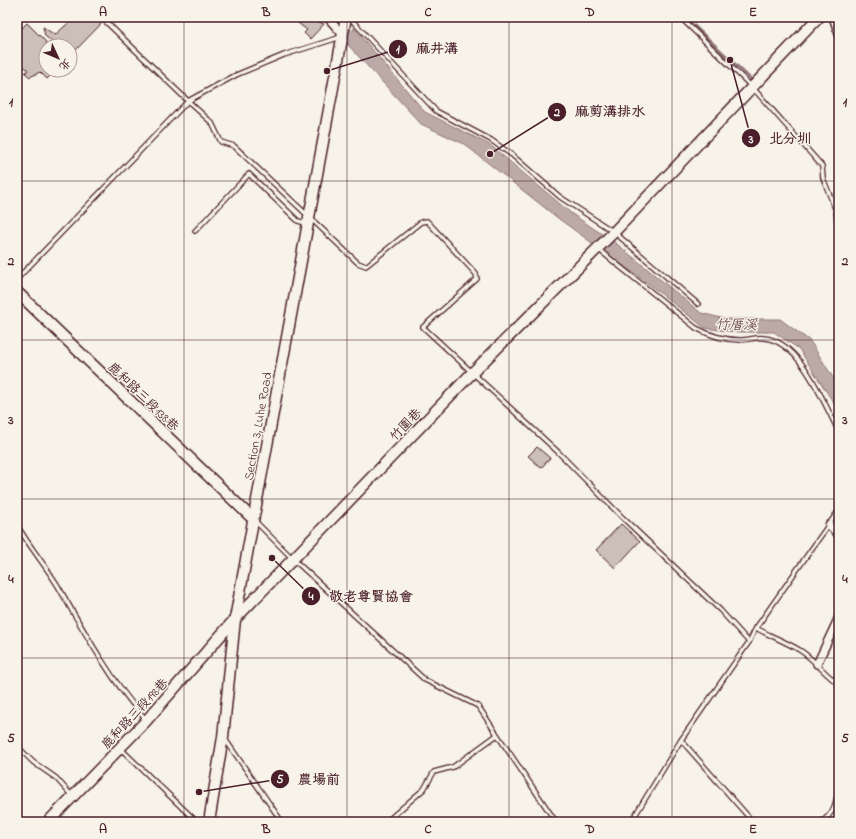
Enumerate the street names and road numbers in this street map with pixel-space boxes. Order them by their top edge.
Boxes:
street label: 鹿和路三段138巷 [103,358,183,436]
street label: Section 3, Luhe Road [240,370,277,482]
street label: 竹圍巷 [386,404,426,446]
street label: 鹿和路三段198巷 [97,674,173,754]

